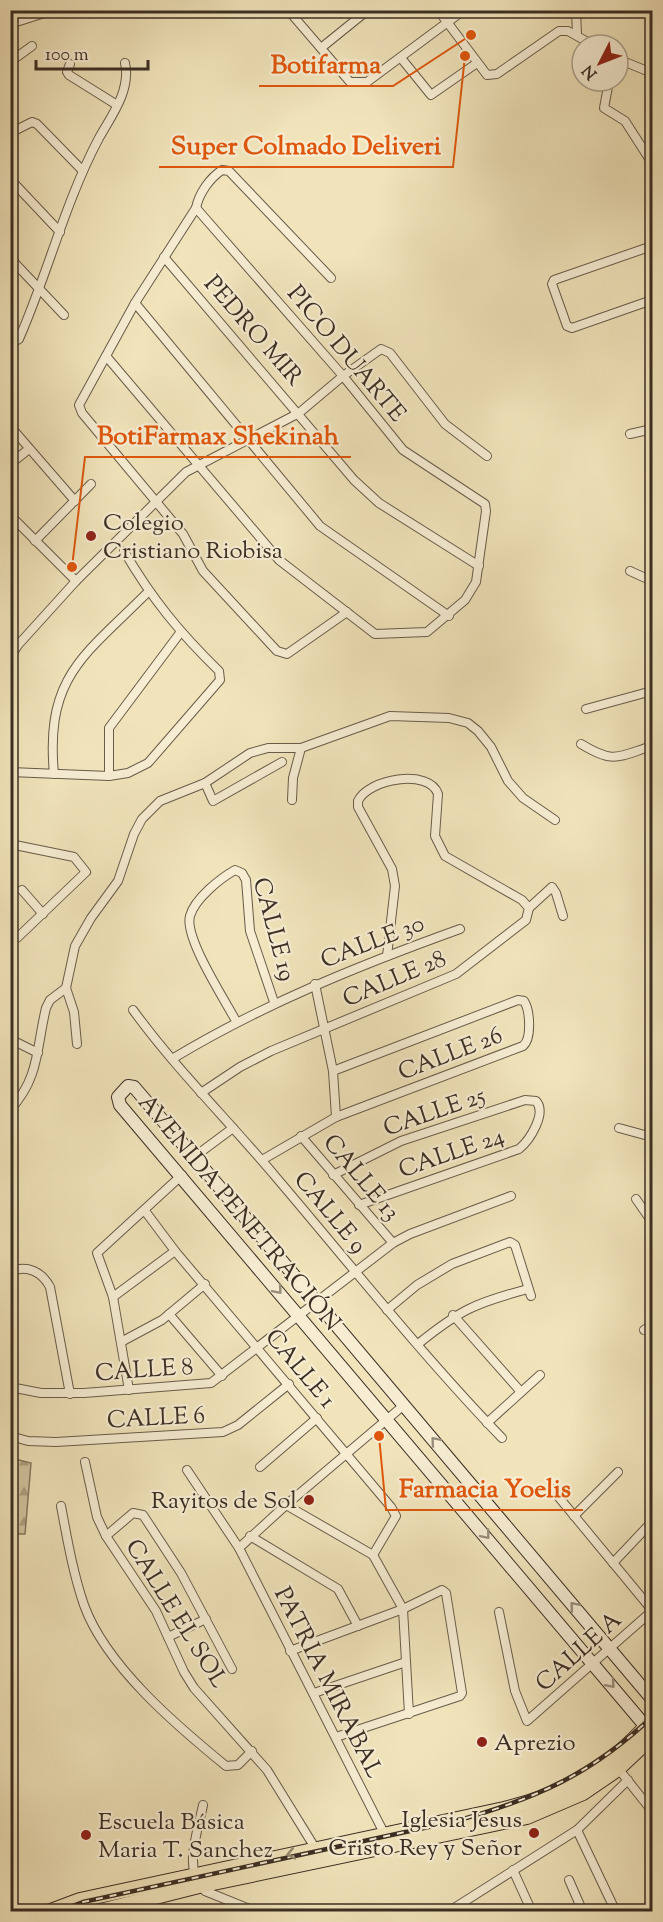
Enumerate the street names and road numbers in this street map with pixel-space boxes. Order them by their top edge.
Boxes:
street label: PEDRO MIR [195,269,311,394]
street label: PICO DUARTE [278,278,413,431]
street label: CALLE 19 [243,874,303,985]
street label: CALLE 30 [316,908,429,978]
street label: CALLE 28 [338,943,452,1017]
street label: CALLE 26 [394,1019,508,1090]
street label: CALLE 25 [379,1080,490,1146]
street label: AVENIDA PENETRACIÓN [129,1087,348,1339]
street label: CALLE 24 [394,1120,509,1188]
street label: CALLE 13 [314,1127,407,1229]
street label: CALLE 9 [285,1165,374,1262]
street label: CALLE 1 [256,1322,343,1416]
street label: CALLE 8 [94,1351,194,1391]
street label: CALLE 6 [106,1399,206,1439]
street label: CALLE EL SOL [116,1533,235,1695]
street label: PATRIA MIRABAL [264,1581,390,1784]
street label: CALLE A [529,1604,630,1701]

